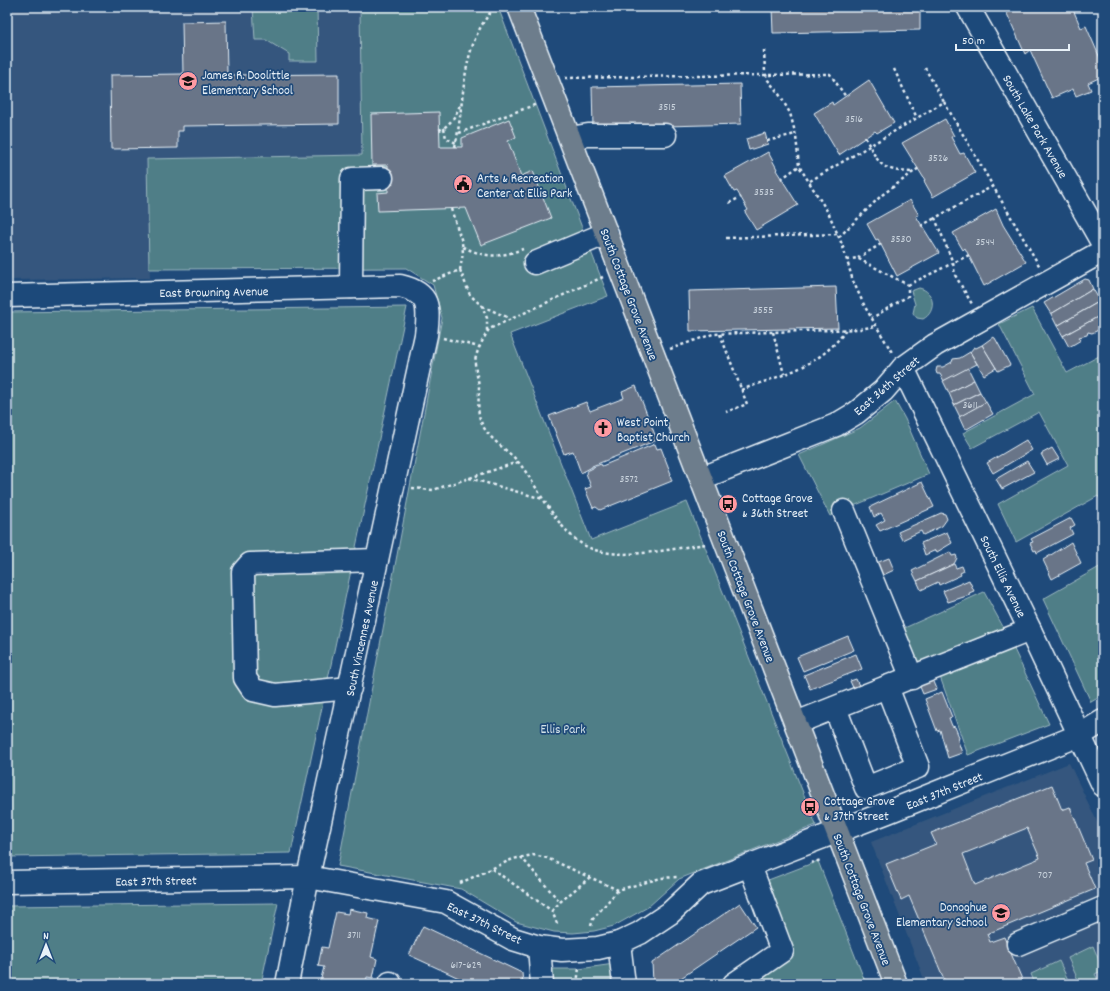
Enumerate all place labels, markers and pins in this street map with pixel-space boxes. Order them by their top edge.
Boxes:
place label: James R. Doolittle Elementary School [202,67,293,101]
school or university icon: James R. Doolittle Elementary School [177,70,199,92]
place label: Arts & Recreation Center at Ellis Park [477,170,572,204]
public building icon: Arts & Recreation Center at Ellis Park [452,173,474,195]
place label: West Point Baptist Church [617,414,690,448]
church icon: West Point Baptist Church [592,417,614,439]
place label: Cottage Grove & 36th Street [742,490,813,524]
bus stop icon: Cottage Grove & 36th Street [717,493,739,515]
place label: Cottage Grove & 37th Street [824,793,895,827]
bus stop icon: Cottage Grove & 37th Street [799,796,821,818]
place label: Donoghue Elementary School [896,899,987,933]
school or university icon: Donoghue Elementary School [990,902,1012,924]

